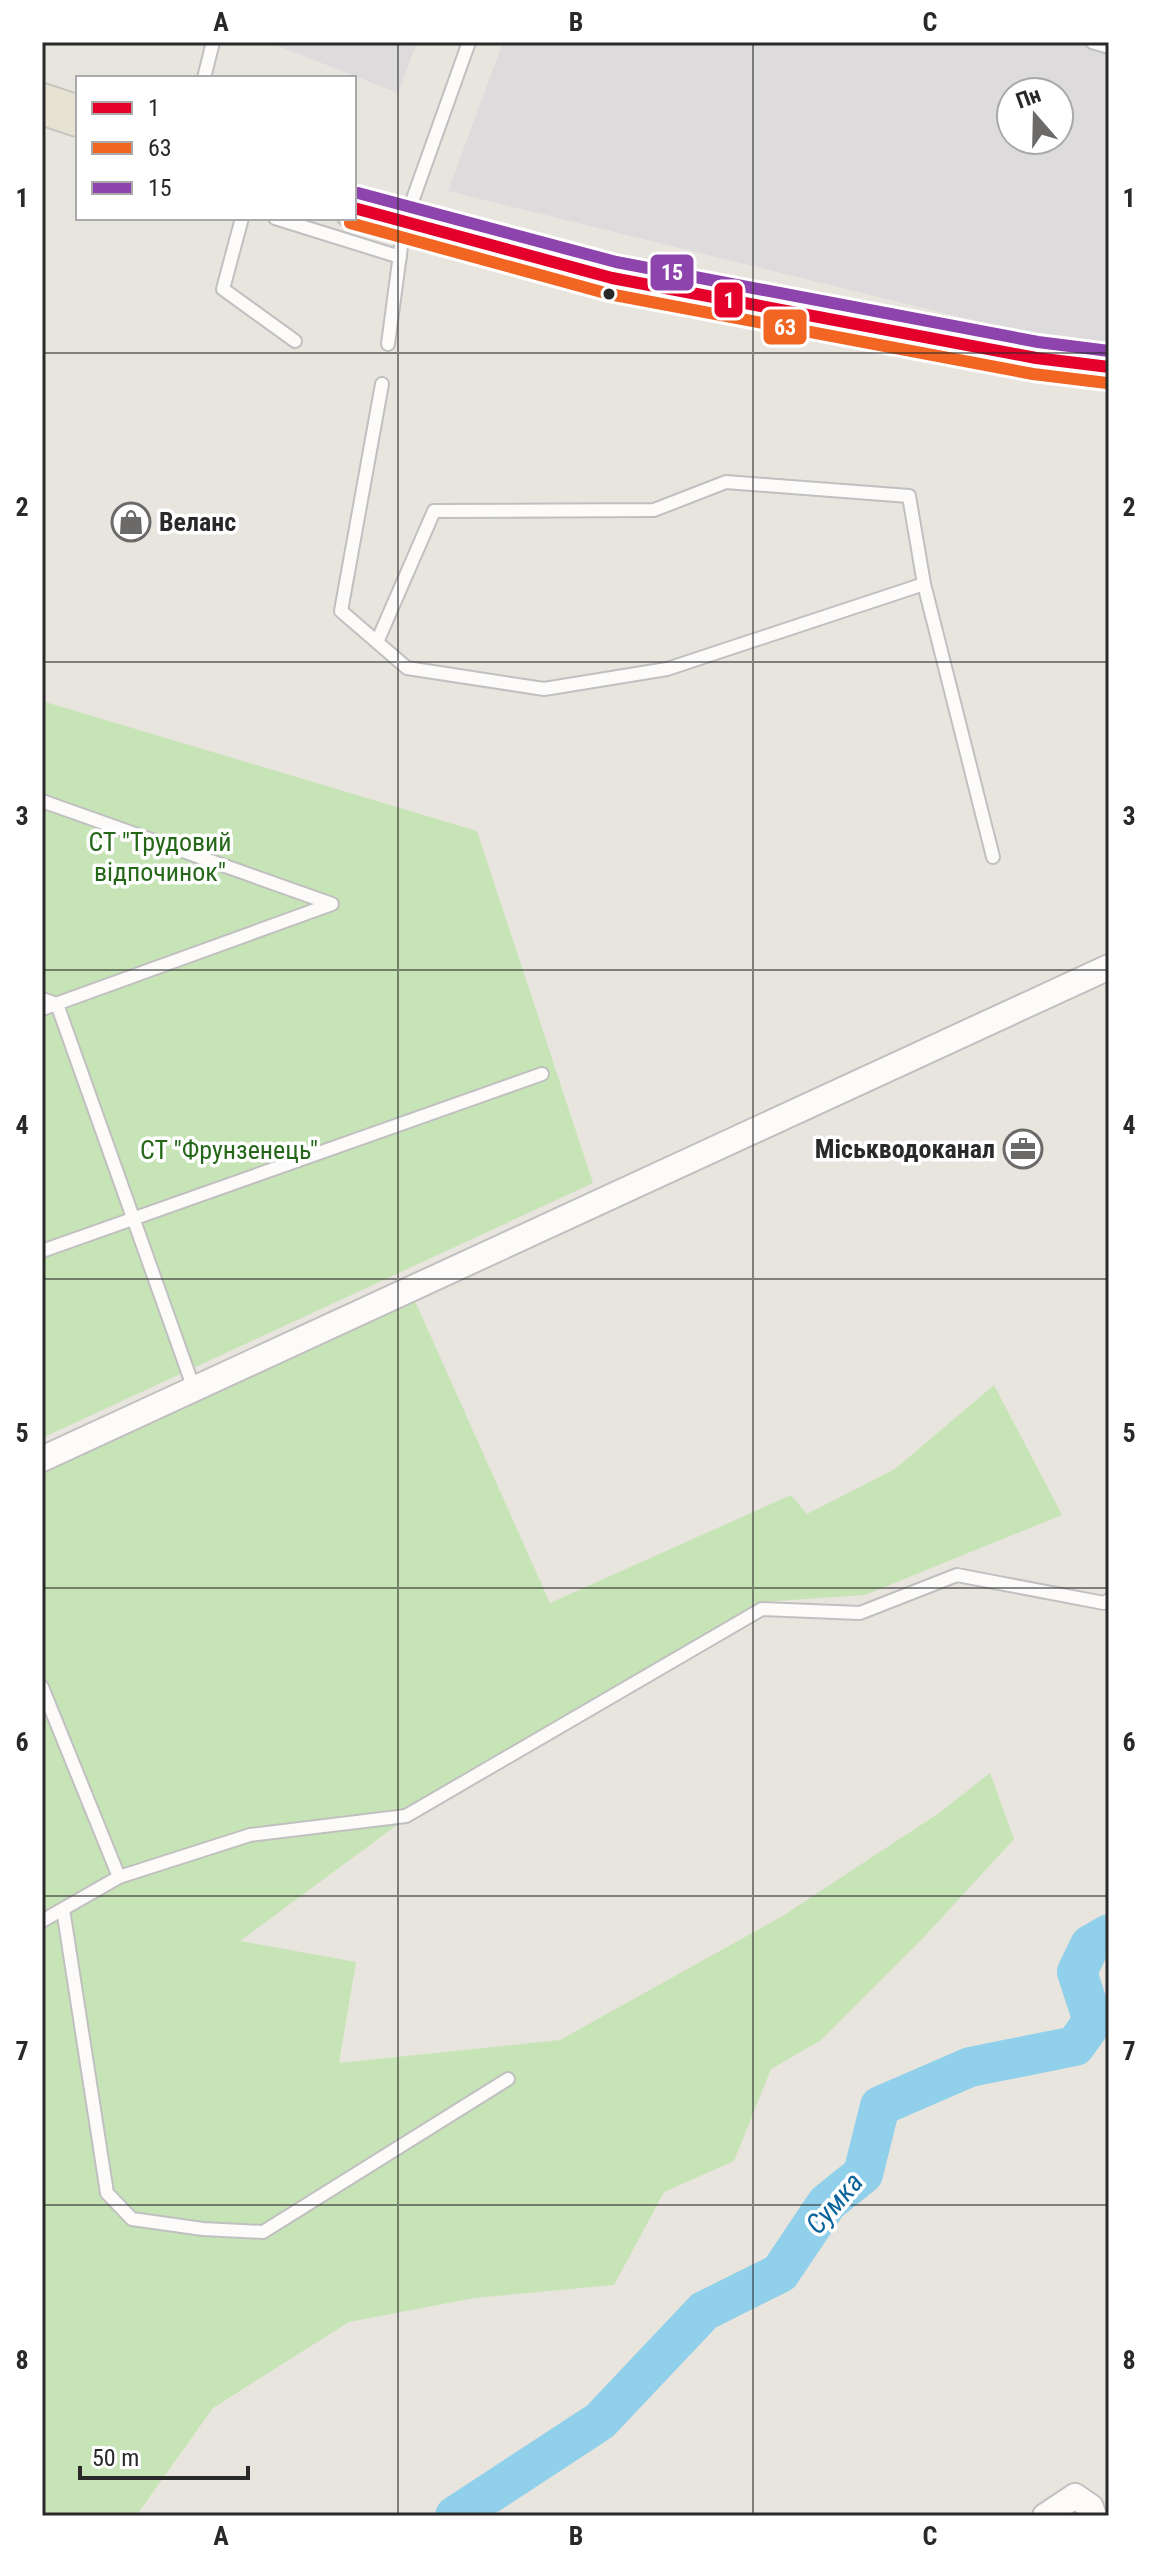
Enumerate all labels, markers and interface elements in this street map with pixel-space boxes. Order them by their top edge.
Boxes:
text: A [213,7,229,37]
text: B [569,7,583,37]
text: C [923,7,938,37]
legend [76,76,356,220]
north arrow [995,76,1075,156]
text: Пн [1013,82,1044,114]
text: 1 [148,94,160,122]
text: 63 [148,134,172,162]
text: 15 [148,174,172,202]
text: 1 [15,183,29,213]
text: 1 [1122,183,1136,213]
line badge: 15 [649,253,695,292]
text: 15 [661,260,683,285]
line badge: 1 [713,281,744,319]
unlabelled marker [601,286,617,302]
text: 1 [723,288,735,313]
line badge: 63 [762,308,808,346]
text: 63 [774,315,796,340]
text: 2 [15,492,29,522]
text: 2 [1122,492,1136,522]
shop icon: Веланс [110,501,152,543]
place label: Веланс [159,507,236,537]
text: 3 [15,801,29,831]
text: 3 [1122,801,1136,831]
park label: СТ "Трудовий відпочинок" [88,827,232,887]
text: 4 [15,1110,29,1140]
text: 4 [1122,1110,1136,1140]
office icon: Міськводоканал [1002,1128,1044,1170]
place label: Міськводоканал [815,1134,995,1164]
park label: СТ "Фрунзенець" [140,1135,318,1165]
text: 5 [15,1418,29,1448]
text: 5 [1122,1418,1136,1448]
text: 6 [15,1727,29,1757]
text: 6 [1122,1727,1136,1757]
text: 7 [15,2036,29,2066]
text: 7 [1122,2036,1136,2066]
water label: Сумка [799,2166,870,2241]
text: 8 [15,2345,29,2375]
text: 8 [1122,2345,1136,2375]
scale bar [80,2430,248,2480]
text: 50 m [92,2444,139,2472]
text: A [213,2521,229,2551]
text: B [569,2521,583,2551]
text: C [923,2521,938,2551]

